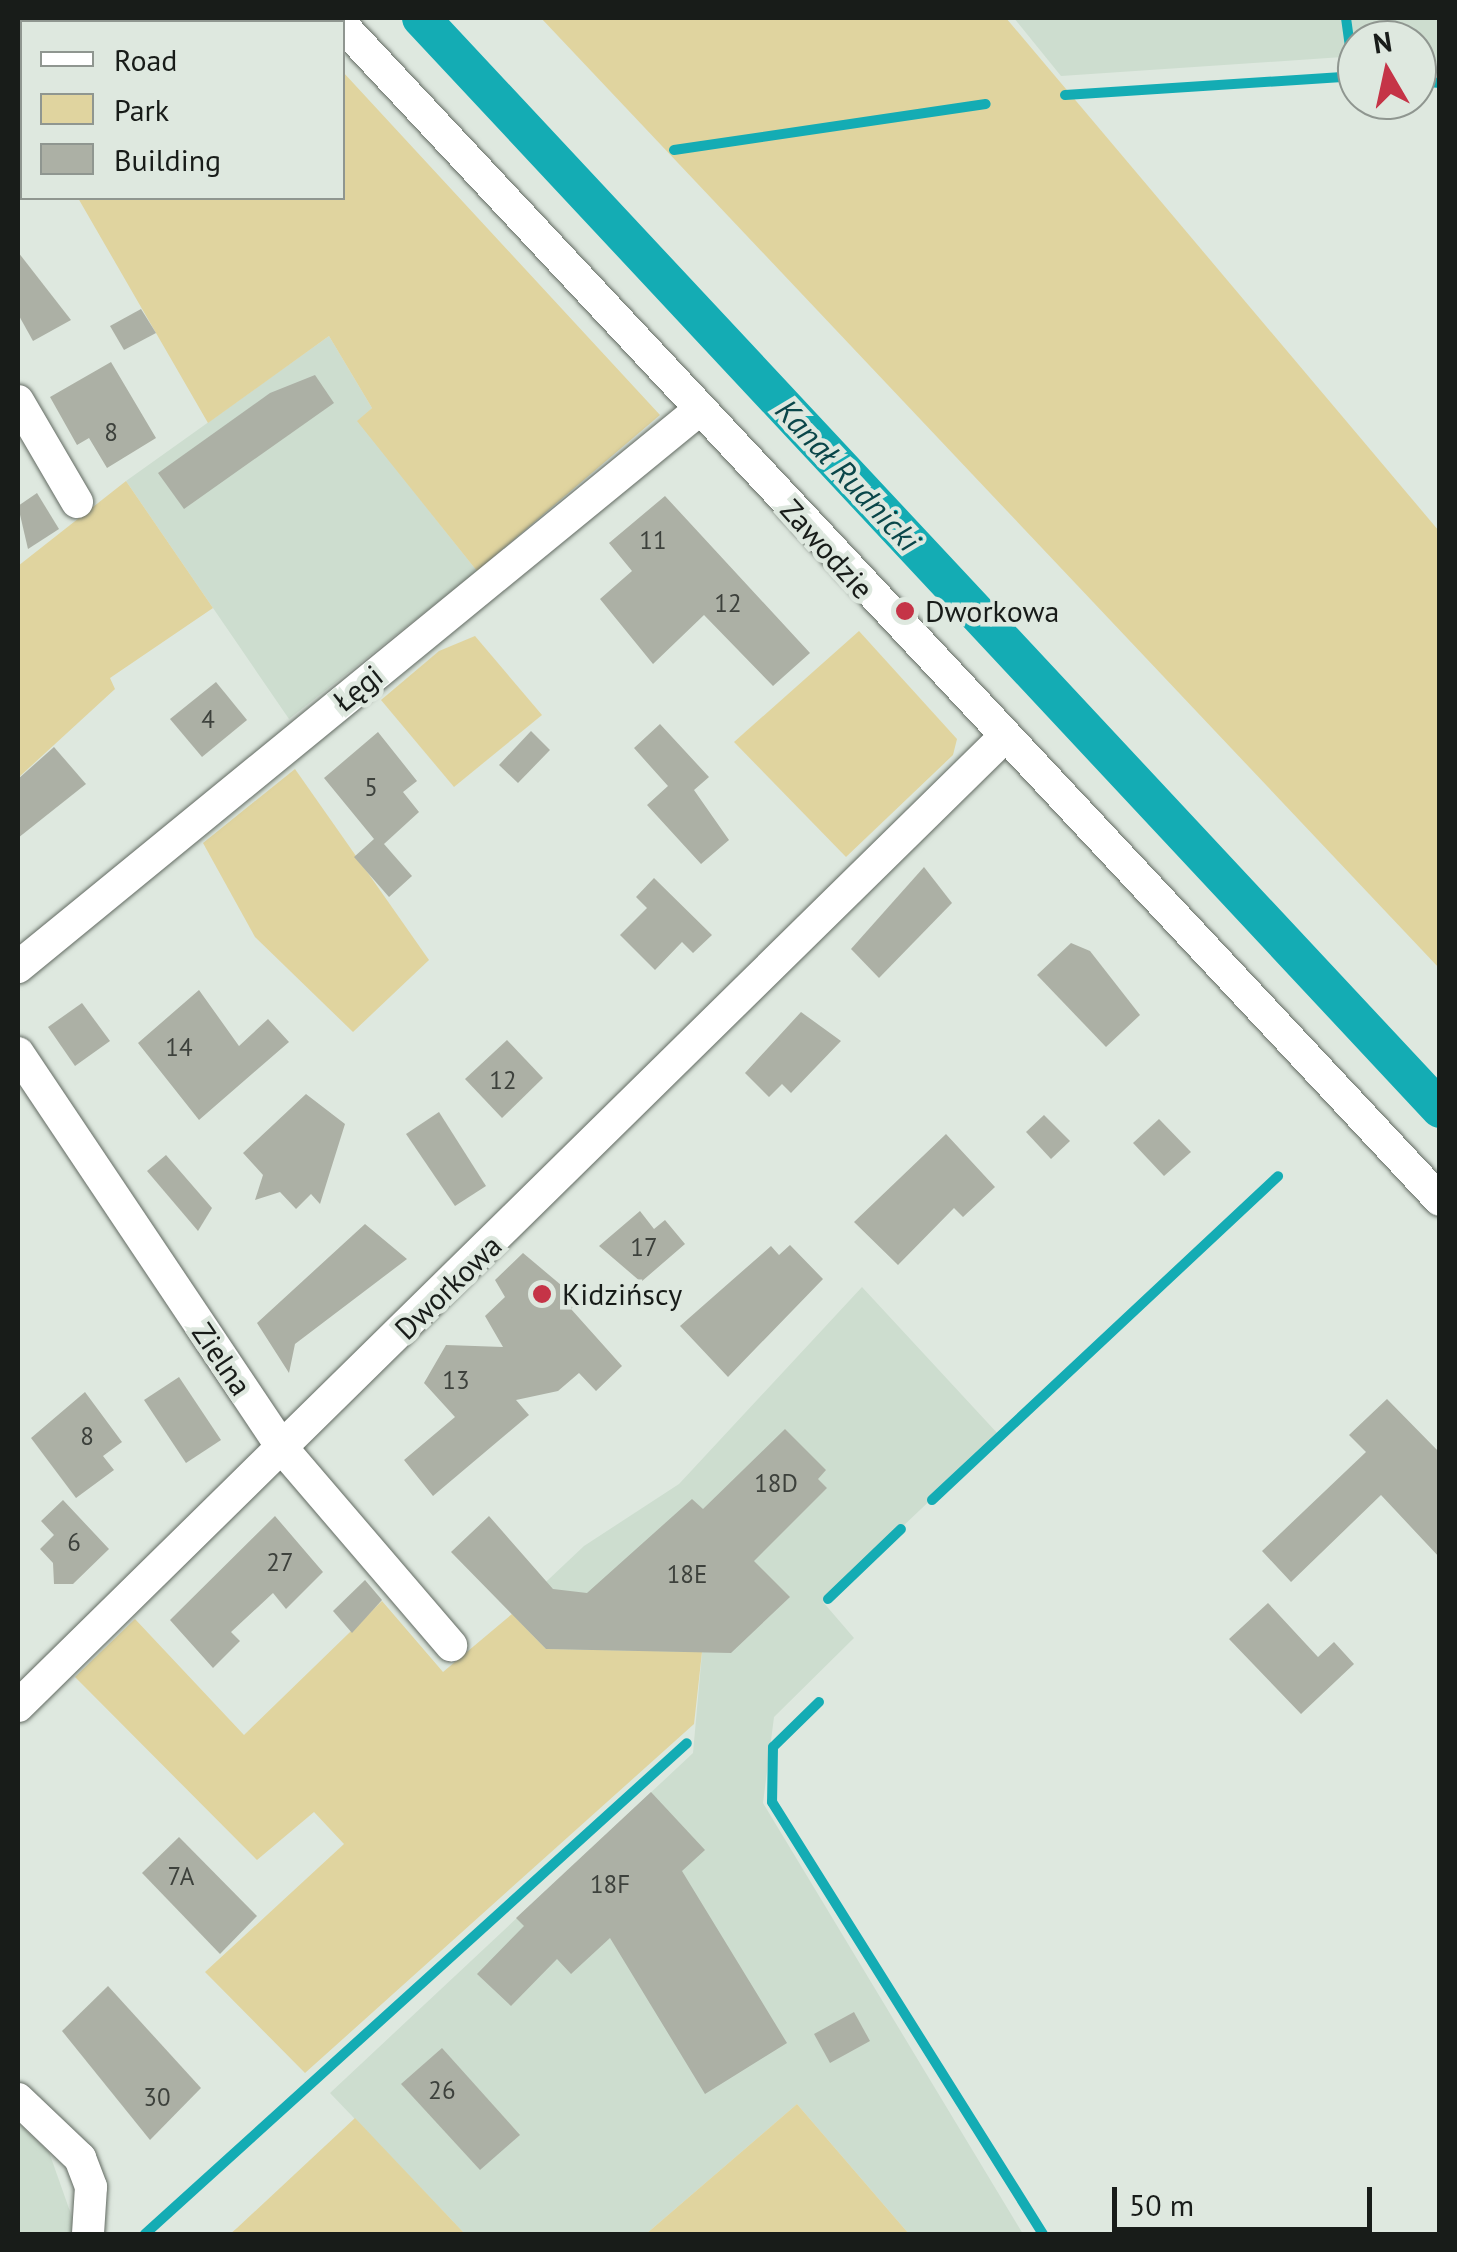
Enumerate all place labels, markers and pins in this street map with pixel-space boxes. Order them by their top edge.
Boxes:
place label: Dworkowa [925,593,1059,629]
marker: Dworkowa [894,600,916,622]
place label: Kidzińscy [562,1276,682,1312]
marker: Kidzińscy [531,1283,553,1305]

